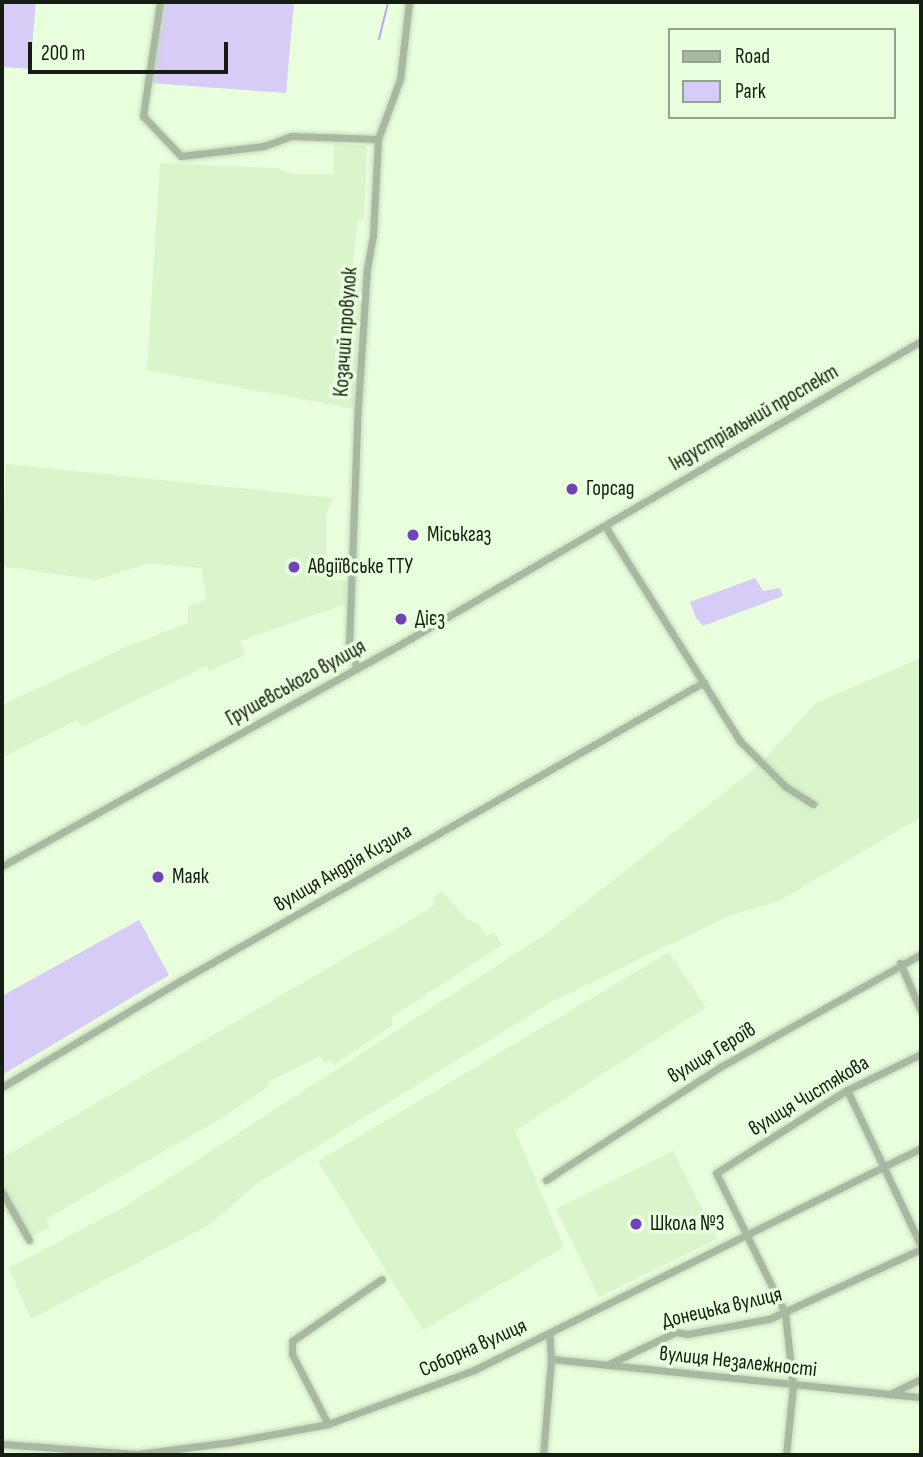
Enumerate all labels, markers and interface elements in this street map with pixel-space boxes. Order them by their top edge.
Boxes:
scale bar [32,28,231,72]
legend [668,28,895,119]
text: 200 m [41,41,85,66]
text: Road [735,44,770,69]
text: Park [735,79,766,104]
street label: Козачий провулок [329,266,363,398]
street label: Індустріальний проспект [665,359,843,477]
place label: Горсад [586,476,635,502]
marker: Горсад [564,481,580,497]
place label: Міськгаз [427,522,491,548]
marker: Міськгаз [405,527,421,543]
place label: Авдіївське ТТУ [308,554,413,580]
marker: Авдіївське ТТУ [286,559,302,575]
place label: Дієз [415,606,445,632]
marker: Дієз [393,611,409,627]
street label: Грушевського вулиця [222,634,370,732]
street label: вулиця Андрія Кизила [270,818,416,918]
place label: Маяк [172,864,209,890]
marker: Маяк [150,869,166,885]
street label: вулиця Героїв [664,1017,760,1089]
street label: вулиця Чистякова [744,1050,874,1142]
place label: Школа №3 [650,1211,724,1237]
marker: Школа №3 [628,1216,644,1232]
street label: Донецька вулиця [660,1282,784,1334]
street label: Соборна вулиця [415,1313,531,1383]
street label: вулиця Незалежності [658,1341,818,1383]

